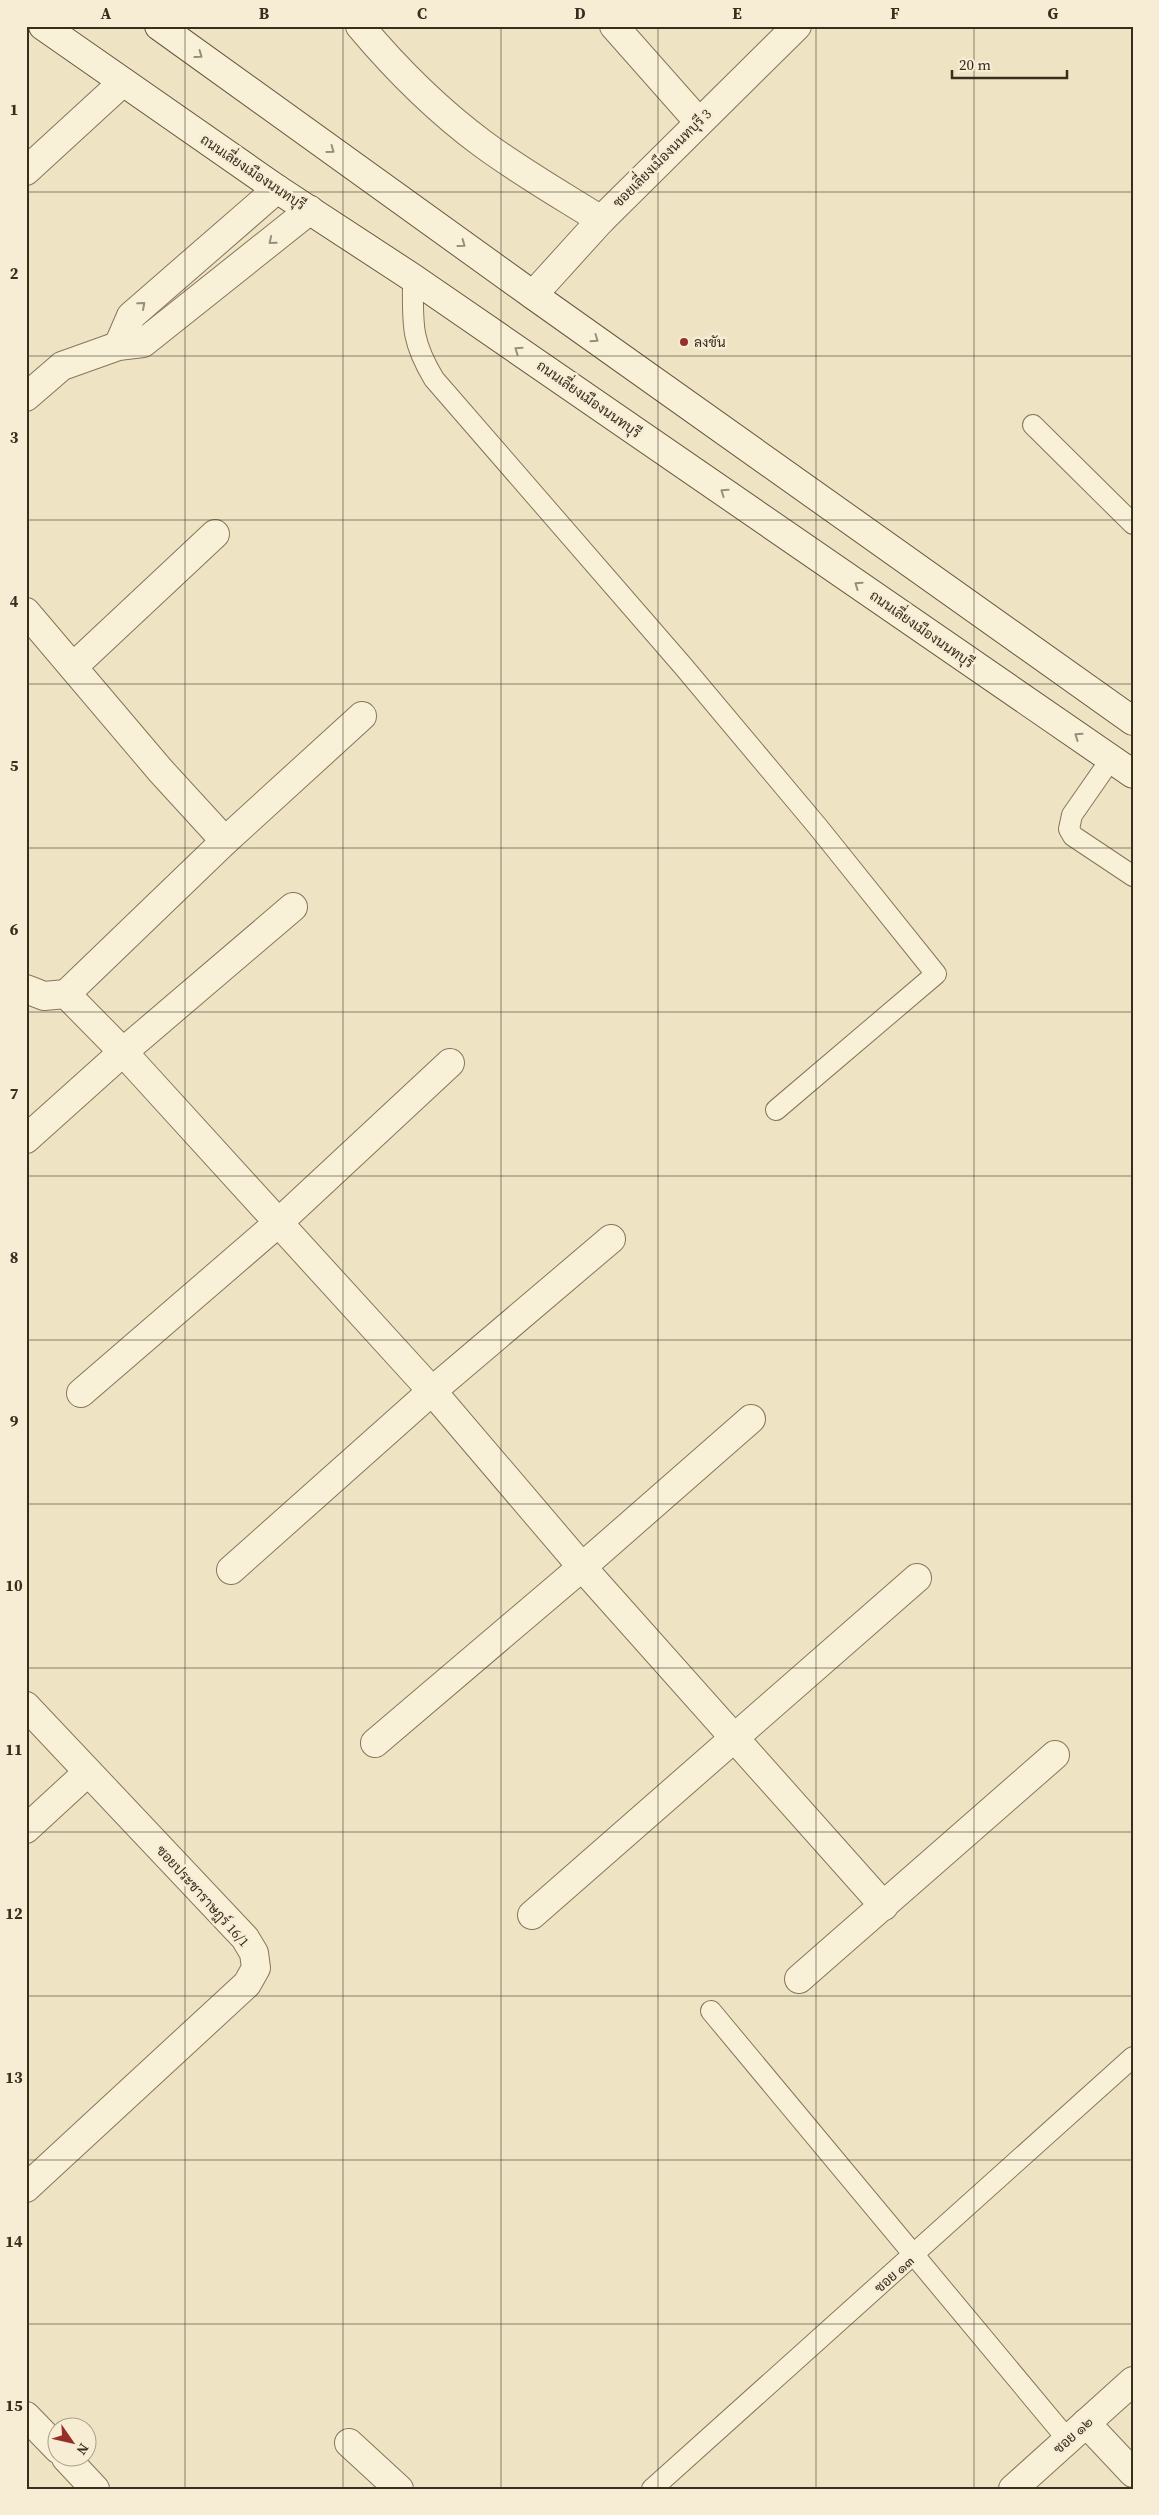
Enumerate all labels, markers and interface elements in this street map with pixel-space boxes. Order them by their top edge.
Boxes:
text: A [101,2,112,24]
text: B [259,2,270,24]
text: C [417,2,427,24]
text: D [574,2,586,24]
text: E [732,2,742,24]
text: F [890,2,900,24]
text: G [1048,2,1059,24]
scale bar [952,48,1066,80]
one-way arrow [193,49,202,58]
text: 20 m [959,54,991,75]
text: 1 [10,98,18,120]
street label: ซอยเลี่ยงเมืองนนทบุรี 3 [607,103,716,212]
street label: ถนนเลี่ยงเมืองนนทบุรี [196,128,311,215]
one-way arrow [325,143,334,153]
one-way arrow [268,235,277,244]
one-way arrow [457,238,466,248]
text: 2 [10,262,19,284]
one-way arrow [137,302,146,311]
place label: ลงขัน [694,332,726,352]
one-way arrow [589,333,599,342]
marker: ลงขัน [678,336,690,348]
one-way arrow [515,347,524,357]
street label: ถนนเลี่ยงเมืองนนทบุรี [533,354,646,443]
text: 3 [10,426,19,448]
one-way arrow [720,489,730,498]
one-way arrow [854,582,864,591]
street label: ถนนเลี่ยงเมืองนนทบุรี [866,584,979,673]
text: 4 [10,590,19,612]
one-way arrow [1074,733,1083,743]
text: 5 [10,754,19,776]
text: 6 [10,918,19,940]
text: 7 [10,1082,19,1104]
text: 8 [10,1246,18,1268]
text: 9 [10,1410,19,1432]
text: 10 [5,1574,23,1596]
text: 11 [5,1738,23,1760]
street label: ซอยประชาราษฎร์ 16/1 [152,1841,254,1951]
text: 12 [5,1902,23,1924]
text: 13 [5,2066,23,2088]
text: 14 [5,2230,23,2252]
street label: ซอย ๑๓ [870,2251,918,2297]
text: 15 [5,2394,23,2416]
street label: ซอย ๑๒ [1049,2412,1097,2458]
north arrow [48,2418,98,2468]
text: N [72,2439,94,2459]

